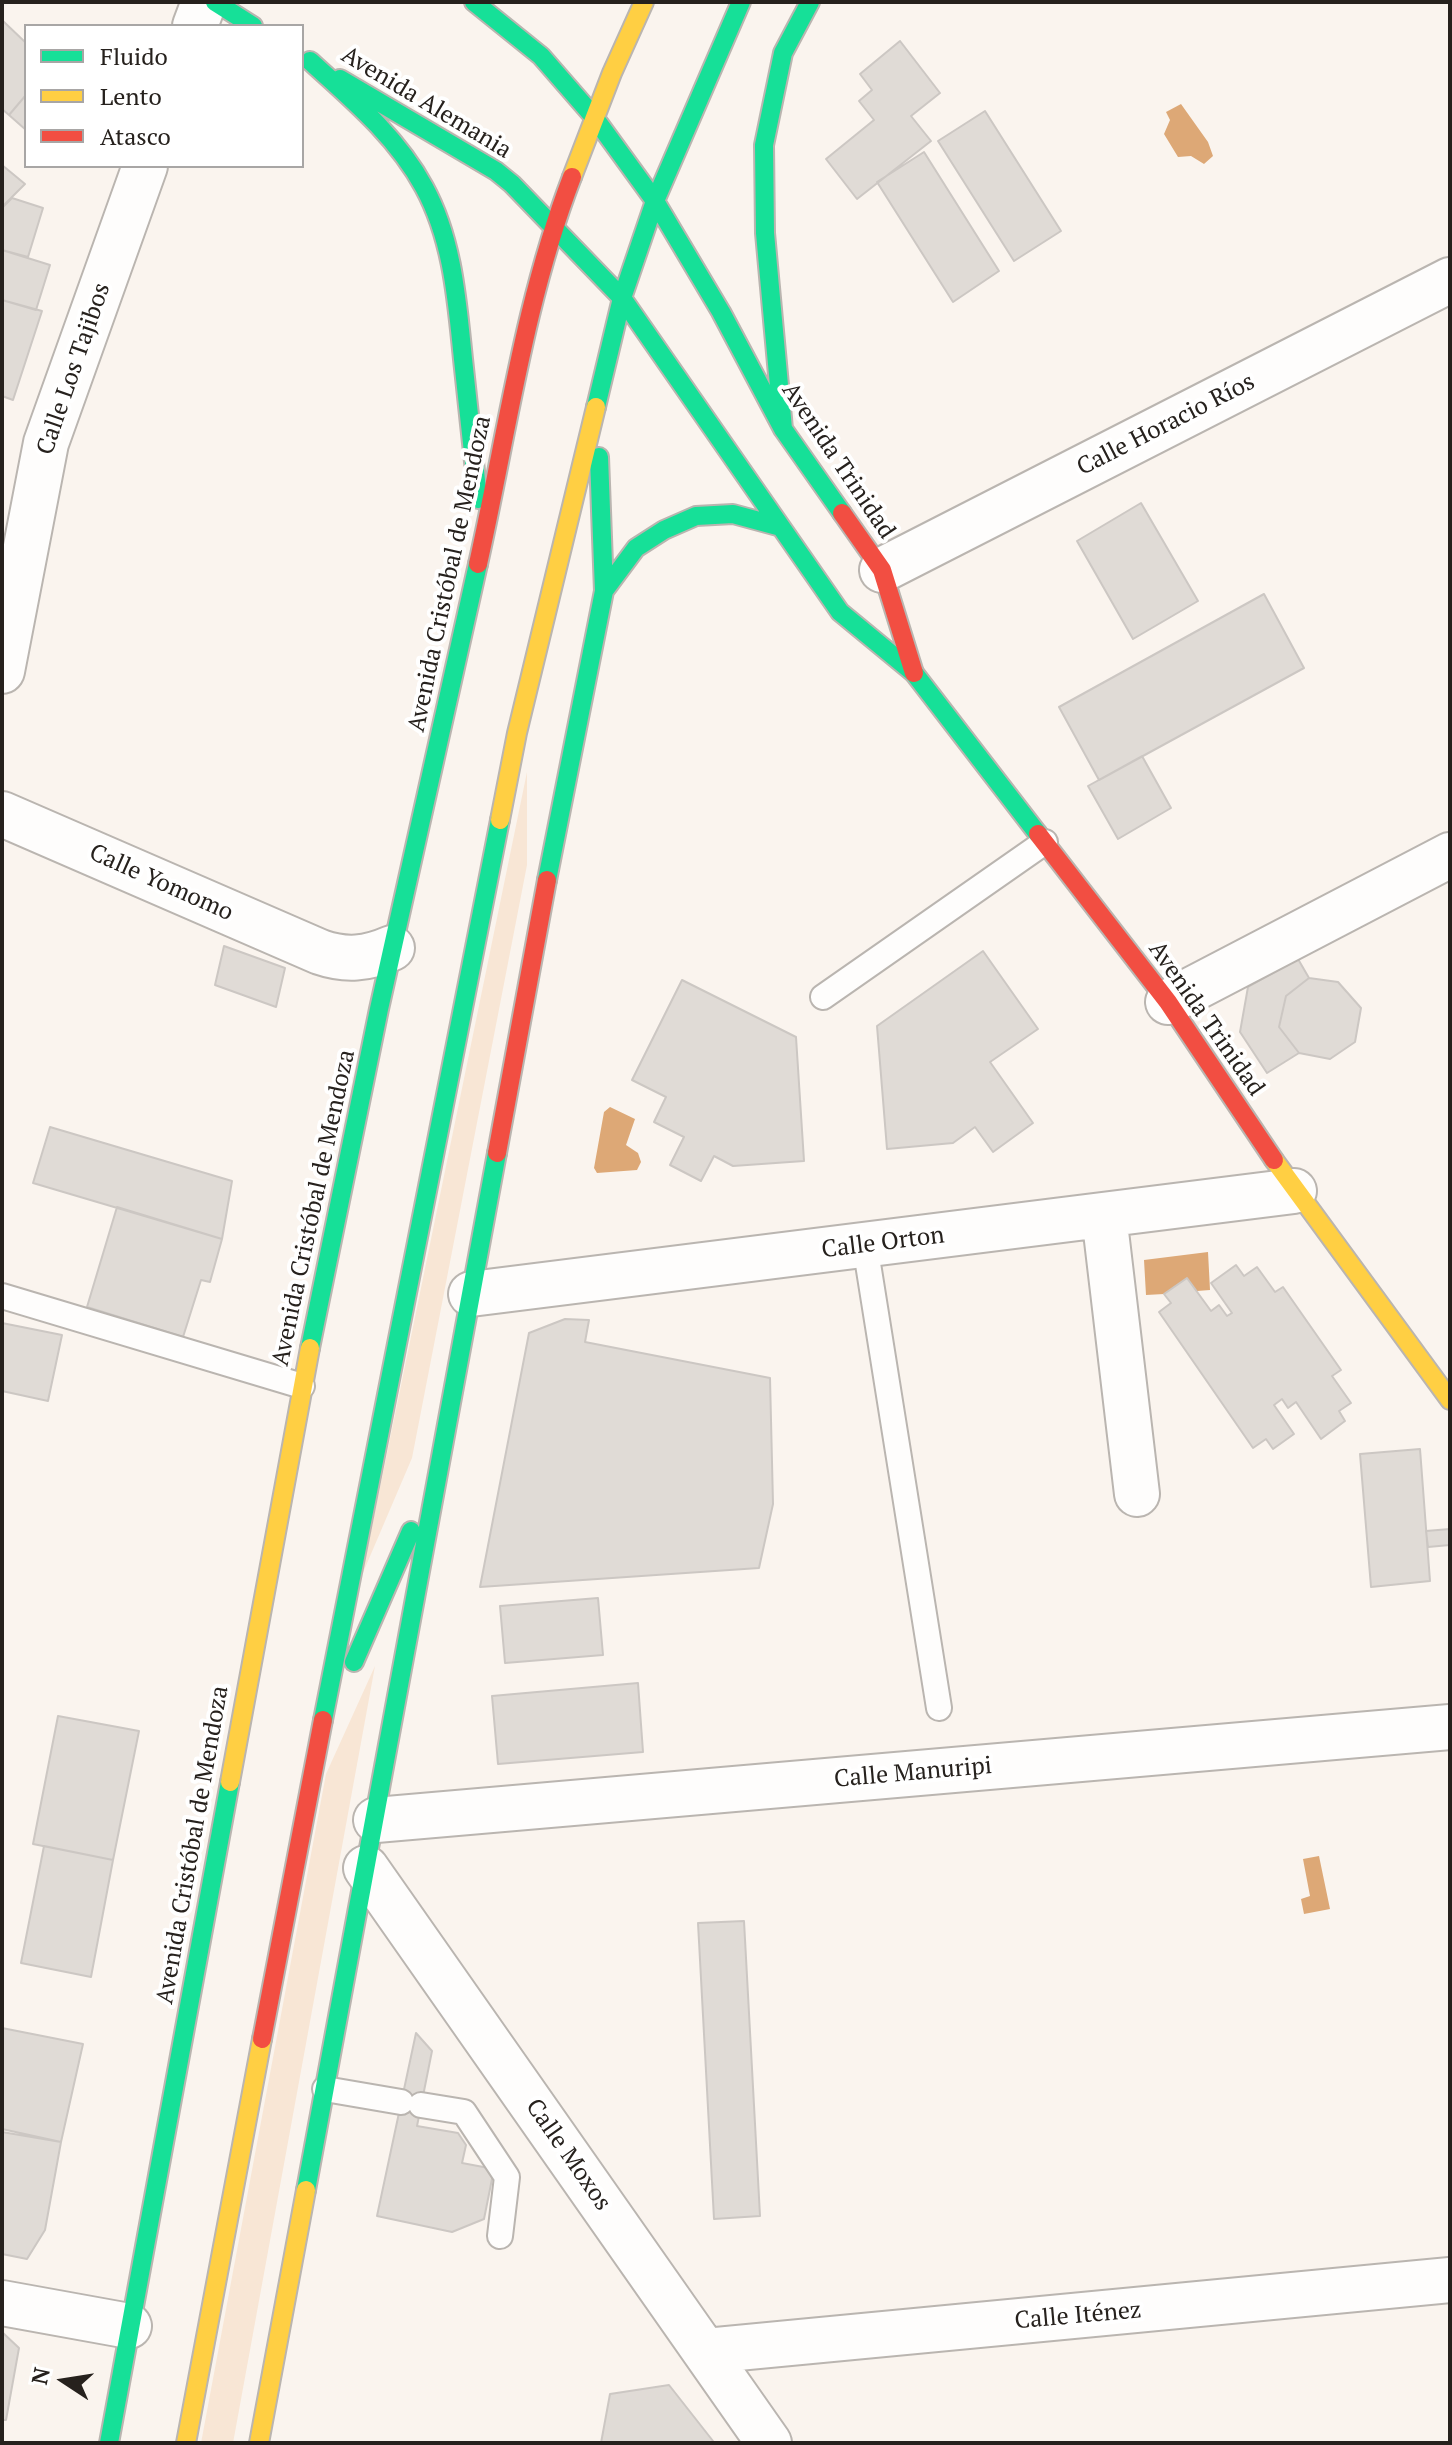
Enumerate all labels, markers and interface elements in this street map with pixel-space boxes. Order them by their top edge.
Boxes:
legend [24,24,304,168]
text: Fluido [100,40,168,72]
street label: Avenida Alemania [336,41,516,165]
text: Lento [100,80,162,112]
text: Atasco [100,120,171,152]
street label: Calle Los Tajibos [31,279,117,459]
street label: Calle Horacio Ríos [1072,368,1260,482]
street label: Avenida Trinidad [775,377,901,545]
street label: Avenida Cristóbal de Mendoza [402,413,498,735]
street label: Calle Yomomo [85,838,237,928]
street label: Avenida Trinidad [1142,936,1270,1102]
street label: Avenida Cristóbal de Mendoza [266,1047,362,1369]
street label: Calle Orton [820,1221,946,1265]
street label: Avenida Cristóbal de Mendoza [151,1684,235,2006]
street label: Calle Manuripi [833,1752,993,1794]
street label: Calle Moxos [519,2094,617,2216]
street label: Calle Iténez [1013,2296,1143,2336]
north arrow [24,2341,104,2421]
text: N [24,2365,56,2387]

